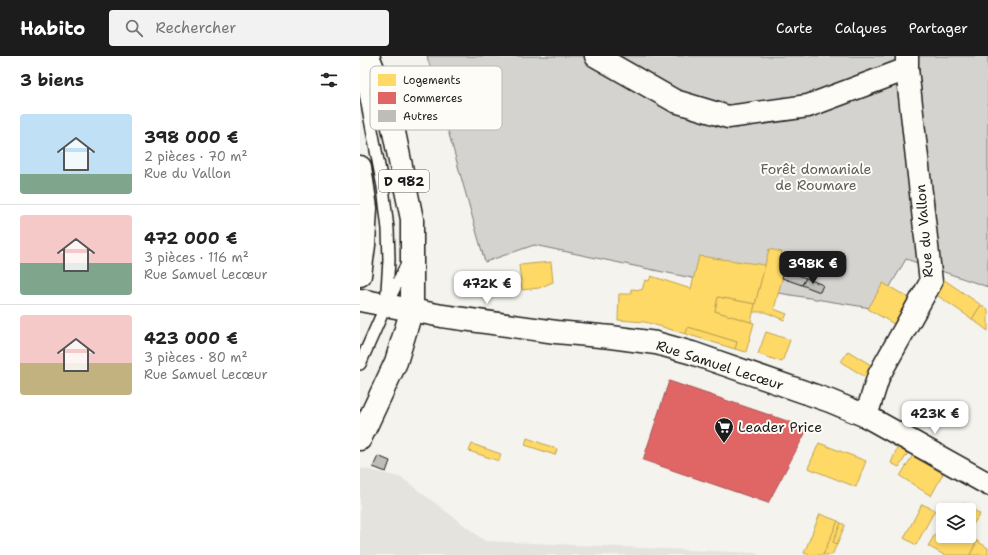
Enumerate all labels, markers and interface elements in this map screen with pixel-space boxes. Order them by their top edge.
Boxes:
search box [109,10,389,46]
text: Habito [20,16,85,41]
icon: search [123,17,145,39]
text: Rechercher [155,18,236,38]
text: Carte [776,19,813,37]
text: Calques [835,19,887,37]
text: Partager [909,19,968,37]
legend [370,66,502,130]
text: 3 biens [20,69,84,91]
icon: filters [318,69,340,91]
text: Logements [403,73,461,88]
text: Commerces [403,91,462,106]
text: Autres [403,109,438,124]
text: 398 000 € [144,126,238,148]
icon: home [52,130,100,178]
text: 2 pièces · 70 m² [144,148,247,165]
park label: Forêt domaniale de Roumare [761,160,872,194]
text: Rue du Vallon [144,165,231,182]
road number: D 982 [379,170,429,192]
street label: Rue du Vallon [911,183,937,278]
text: 472 000 € [144,227,237,249]
icon: home [52,231,100,279]
text: 3 pièces · 116 m² [144,249,249,266]
pin: 398K € [780,251,846,285]
text: 398K € [788,255,838,272]
text: Rue Samuel Lecœur [144,266,268,283]
pin: 472K € [454,271,520,305]
text: 472K € [463,275,511,292]
text: 423 000 € [144,327,238,349]
icon: home [52,331,100,379]
street label: Rue Samuel Lecœur [654,336,786,394]
text: 3 pièces · 80 m² [144,349,247,366]
text: Rue Samuel Lecœur [144,366,268,383]
pin: 423K € [902,401,968,435]
text: 423K € [911,405,959,422]
supermarket icon: Leader Price [713,416,735,444]
place label: Leader Price [738,418,822,436]
map controls [936,503,976,543]
button: layers [936,503,976,543]

